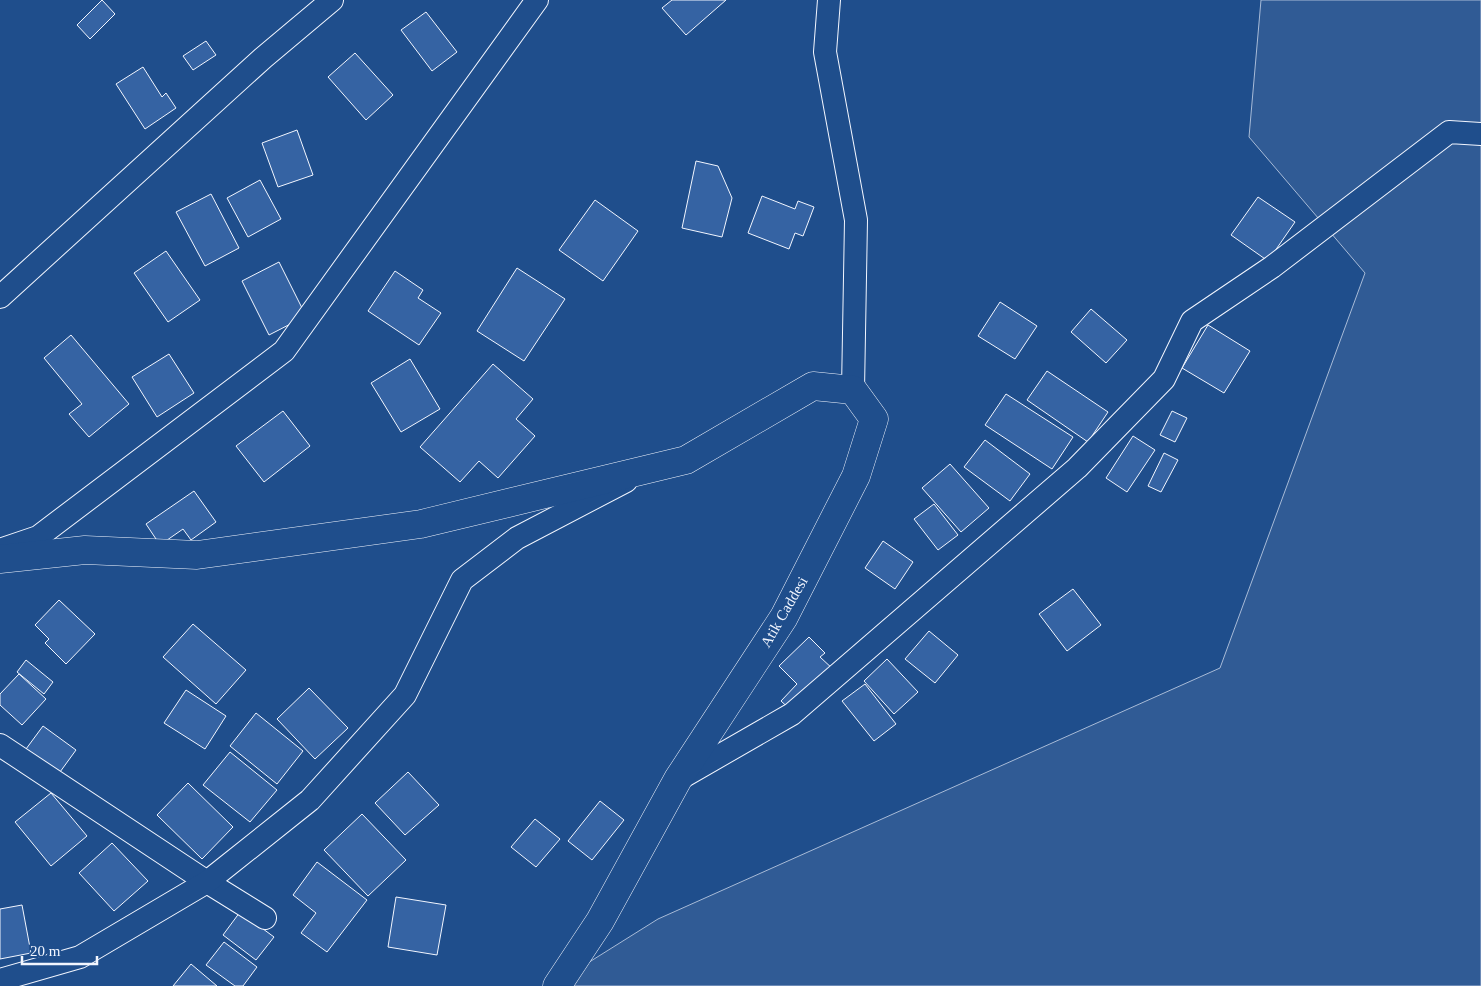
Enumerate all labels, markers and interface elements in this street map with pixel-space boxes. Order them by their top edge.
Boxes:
street label: Atik Caddesi [757,574,811,650]
scale bar [22,934,98,966]
text: 20 m [30,943,61,959]

